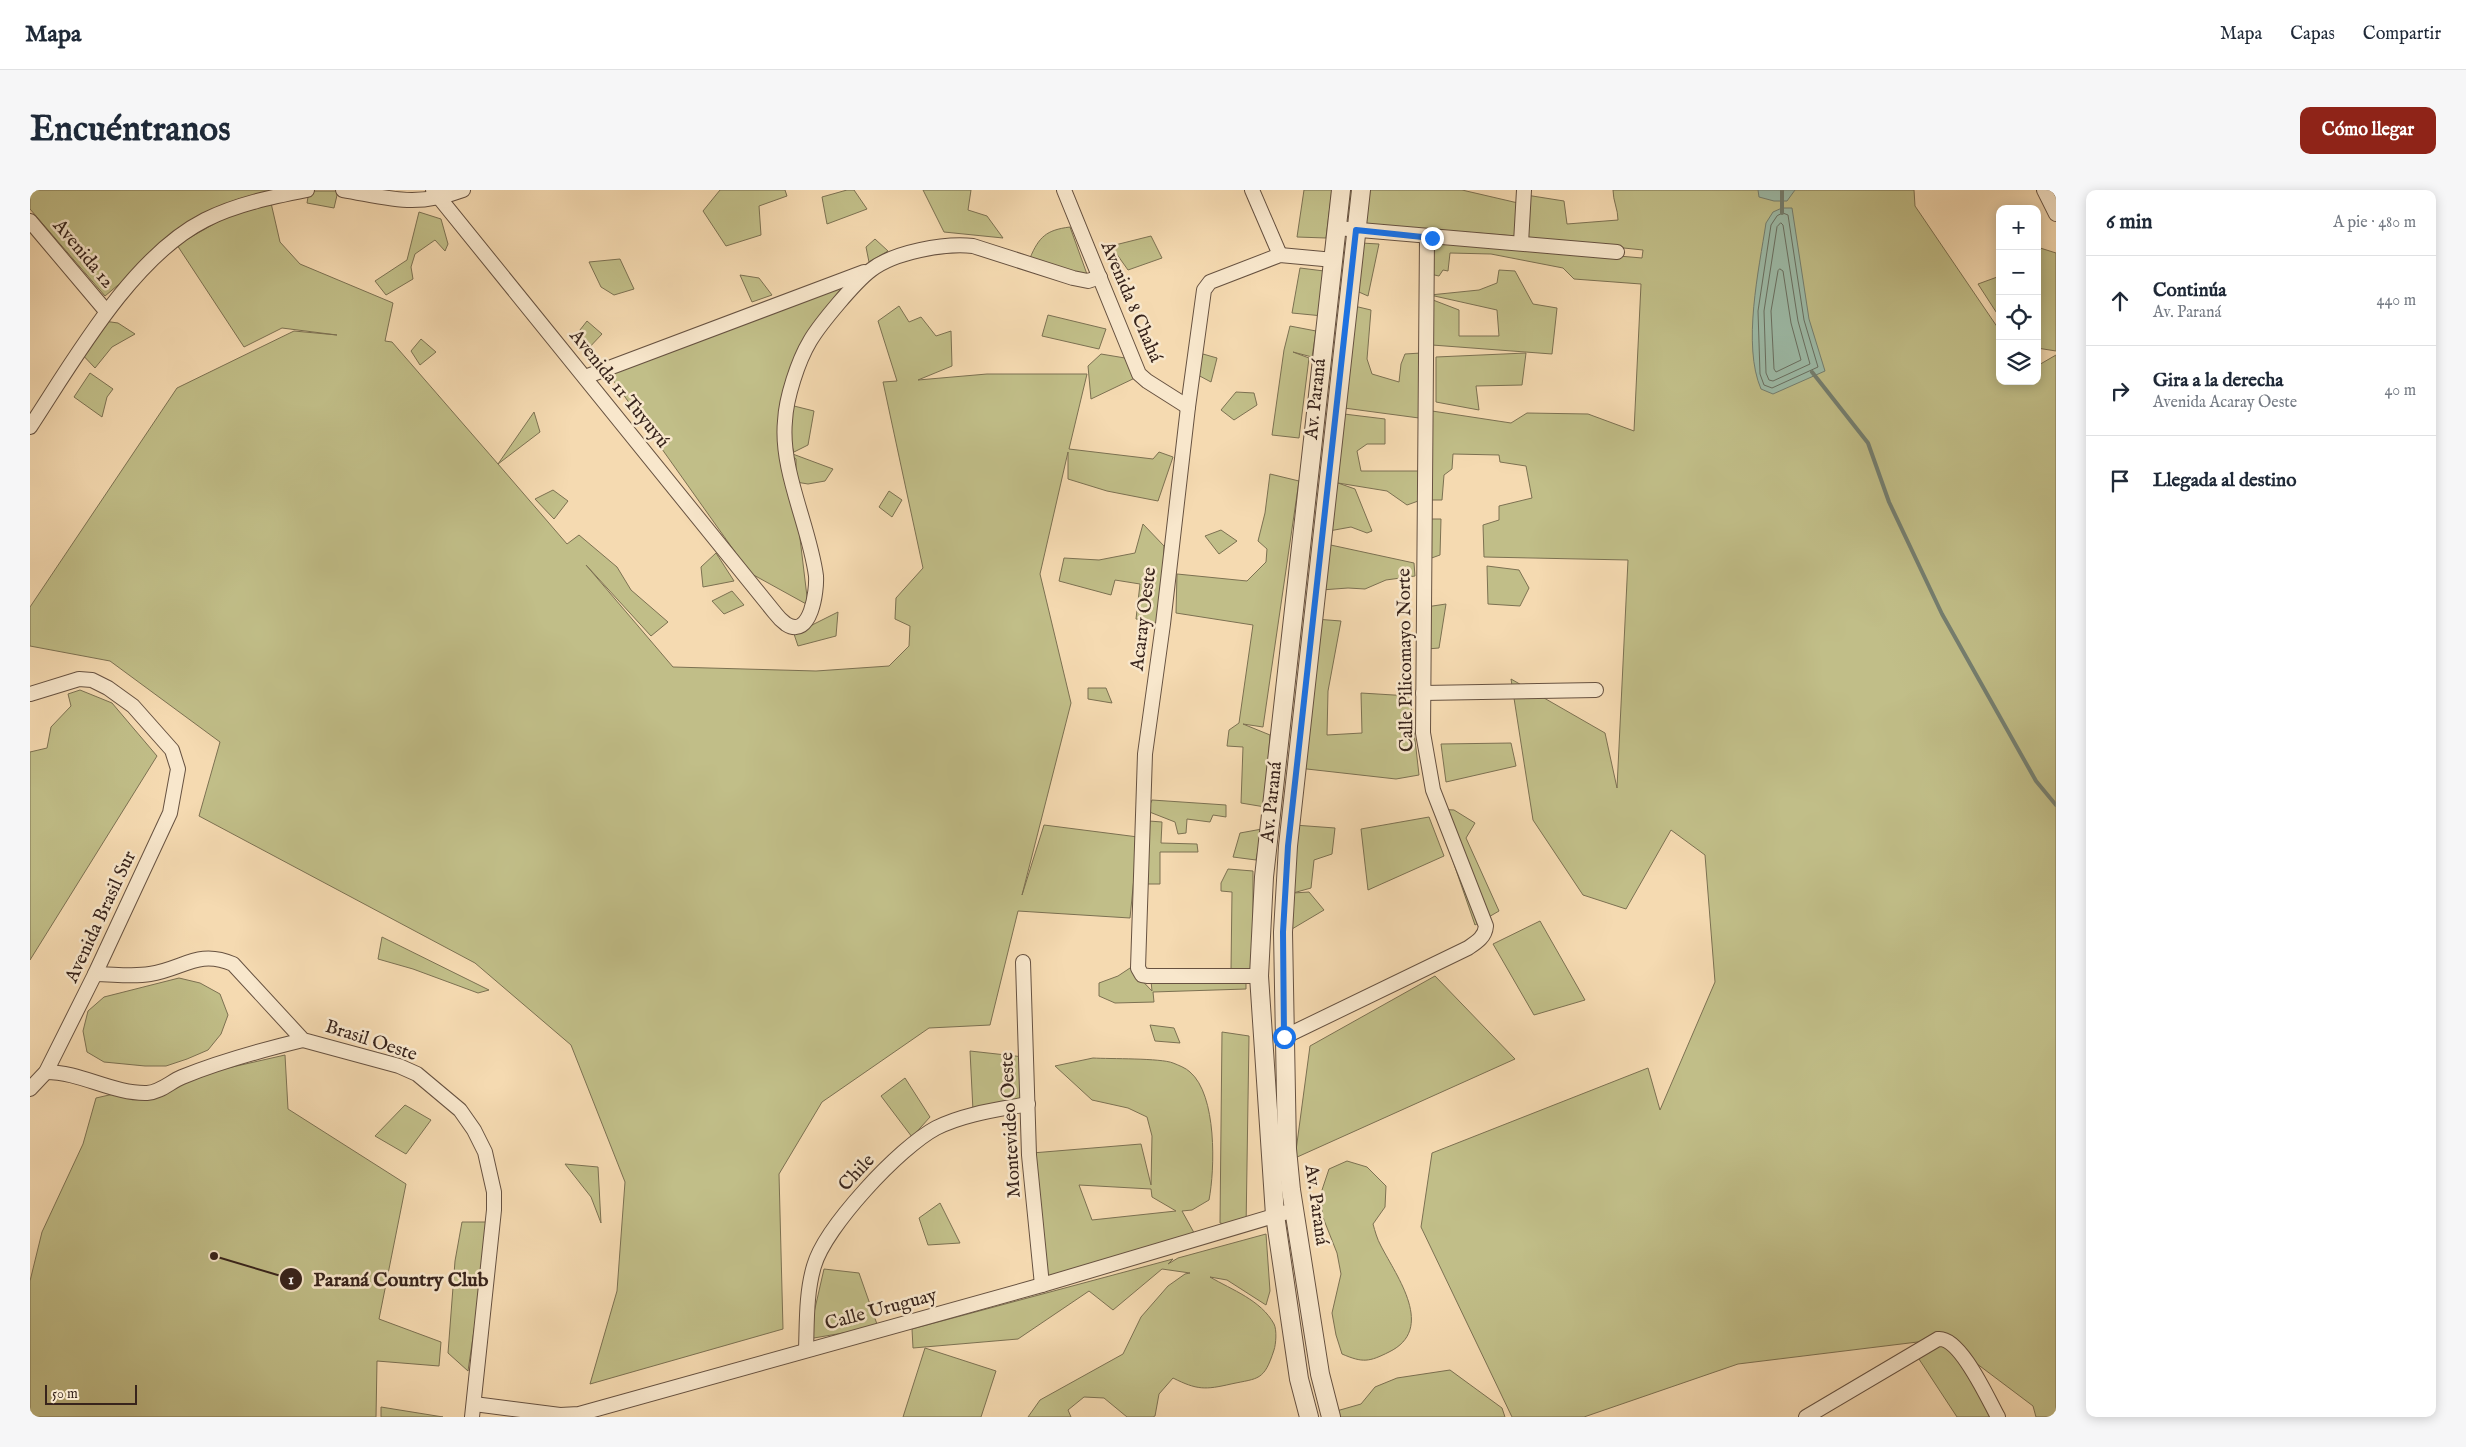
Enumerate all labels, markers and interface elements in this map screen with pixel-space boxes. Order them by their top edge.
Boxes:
text: Mapa [25,19,81,50]
text: Mapa [2220,23,2262,46]
text: Capas [2290,23,2335,46]
text: Compartir [2363,23,2441,46]
button: Cómo llegar [2300,107,2436,154]
text: Encuéntranos [30,108,230,153]
map controls [1996,205,2041,385]
button: + [1996,205,2041,250]
text: 6 min [2106,209,2152,236]
text: A pie · 480 m [2333,213,2416,233]
street label: Avenida 12 [46,214,119,294]
route end [1421,227,1444,250]
street label: Avenida 8 Chahá [1094,237,1168,367]
button: − [1996,250,2041,295]
text: Continúa [2153,279,2227,303]
icon: ahead [2106,287,2134,315]
text: 440 m [2377,291,2416,311]
button: locate [1996,295,2041,340]
text: Av. Paraná [2153,303,2221,323]
street label: Avenida 11 Tuyuyú [563,324,674,453]
button: layers [1996,340,2041,385]
street label: Av. Paraná [1300,357,1332,442]
text: Gira a la derecha [2153,369,2283,393]
icon: right [2106,377,2134,405]
text: 40 m [2384,381,2416,401]
text: Avenida Acaray Oeste [2153,393,2297,413]
icon: arrive [2106,467,2134,495]
text: Llegada al destino [2153,469,2296,493]
street label: Acaray Oeste [1126,566,1162,673]
street label: Calle Pilicomayo Norte [1392,568,1420,752]
street label: Av. Paraná [1256,760,1288,845]
street label: Avenida Brasil Sur [60,847,142,988]
street label: Brasil Oeste [322,1015,420,1067]
route start [1273,1026,1296,1049]
street label: Montevideo Oeste [995,1051,1027,1199]
street label: Chile [834,1149,880,1197]
street label: Av. Paraná [1298,1162,1334,1248]
callout: Paraná Country Club [279,1262,499,1297]
text: Paraná Country Club [314,1268,489,1293]
text: 1 [288,1270,294,1289]
street label: Calle Uruguay [822,1283,940,1336]
scale bar [45,1382,138,1405]
text: 50 m [52,1385,78,1403]

